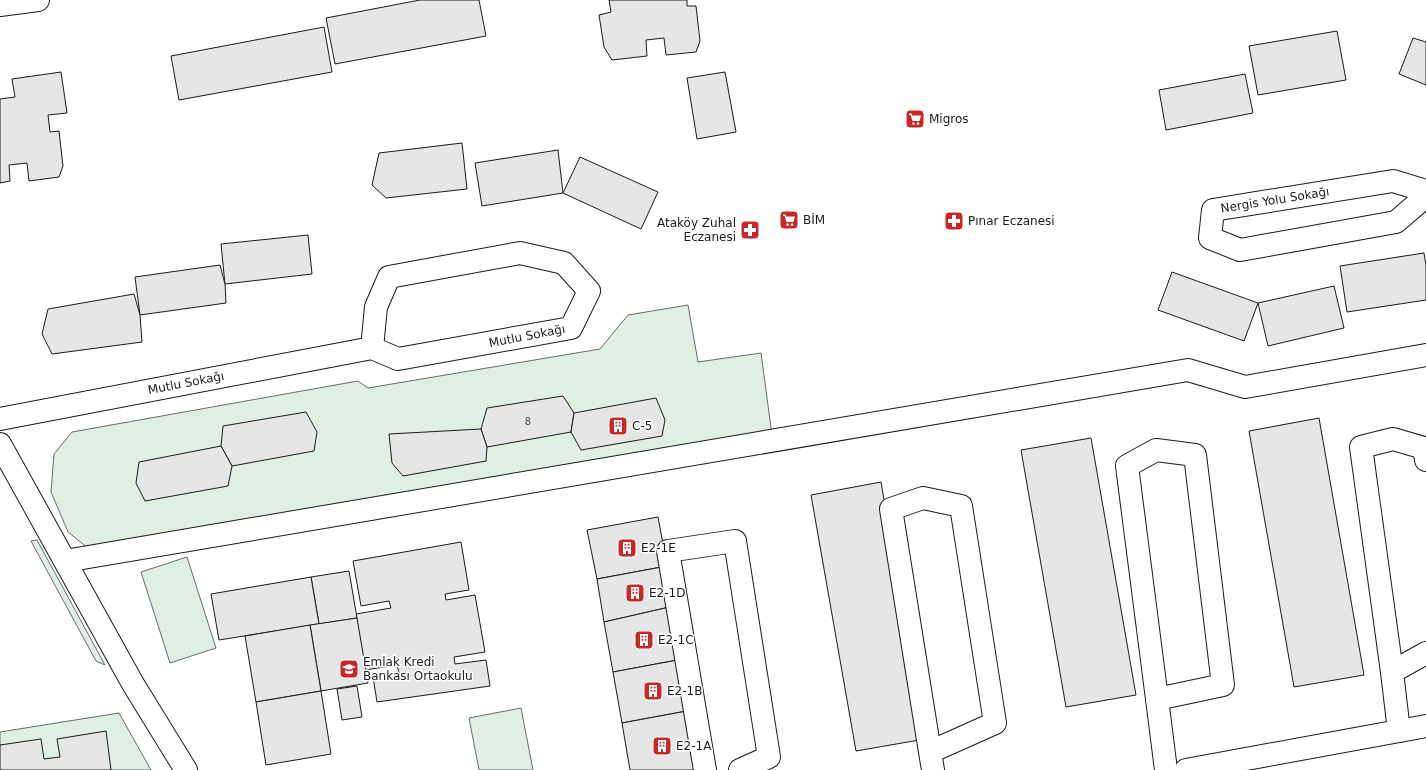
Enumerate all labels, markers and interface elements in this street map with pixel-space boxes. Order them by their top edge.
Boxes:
supermarket icon: Migros [904,108,926,130]
place label: Migros [929,112,969,126]
street label: Nergis Yolu Sokağı [1220,184,1330,216]
supermarket icon: BİM [778,209,800,231]
pharmacy icon: Pınar Eczanesi [943,210,965,232]
place label: BİM [803,212,825,227]
place label: Pınar Eczanesi [968,214,1055,228]
place label: Ataköy Zuhal Eczanesi [657,216,736,244]
pharmacy icon: Ataköy Zuhal Eczanesi [739,219,761,241]
street label: Mutlu Sokağı [488,322,566,350]
street label: Mutlu Sokağı [147,369,225,397]
building icon: C-5 [607,415,629,437]
house number: 8 [525,416,531,427]
place label: C-5 [632,419,652,433]
building icon: E2-1E [616,537,638,559]
place label: E2-1E [641,541,676,555]
building icon: E2-1D [624,582,646,604]
place label: E2-1D [649,586,685,600]
building icon: E2-1C [633,629,655,651]
place label: E2-1C [658,633,694,647]
place label: Emlak Kredi Bankası Ortaokulu [363,655,473,683]
school or university icon: Emlak Kredi Bankası Ortaokulu [338,658,360,680]
building icon: E2-1B [642,680,664,702]
place label: E2-1B [667,684,702,698]
building icon: E2-1A [651,735,673,757]
place label: E2-1A [676,739,712,753]

